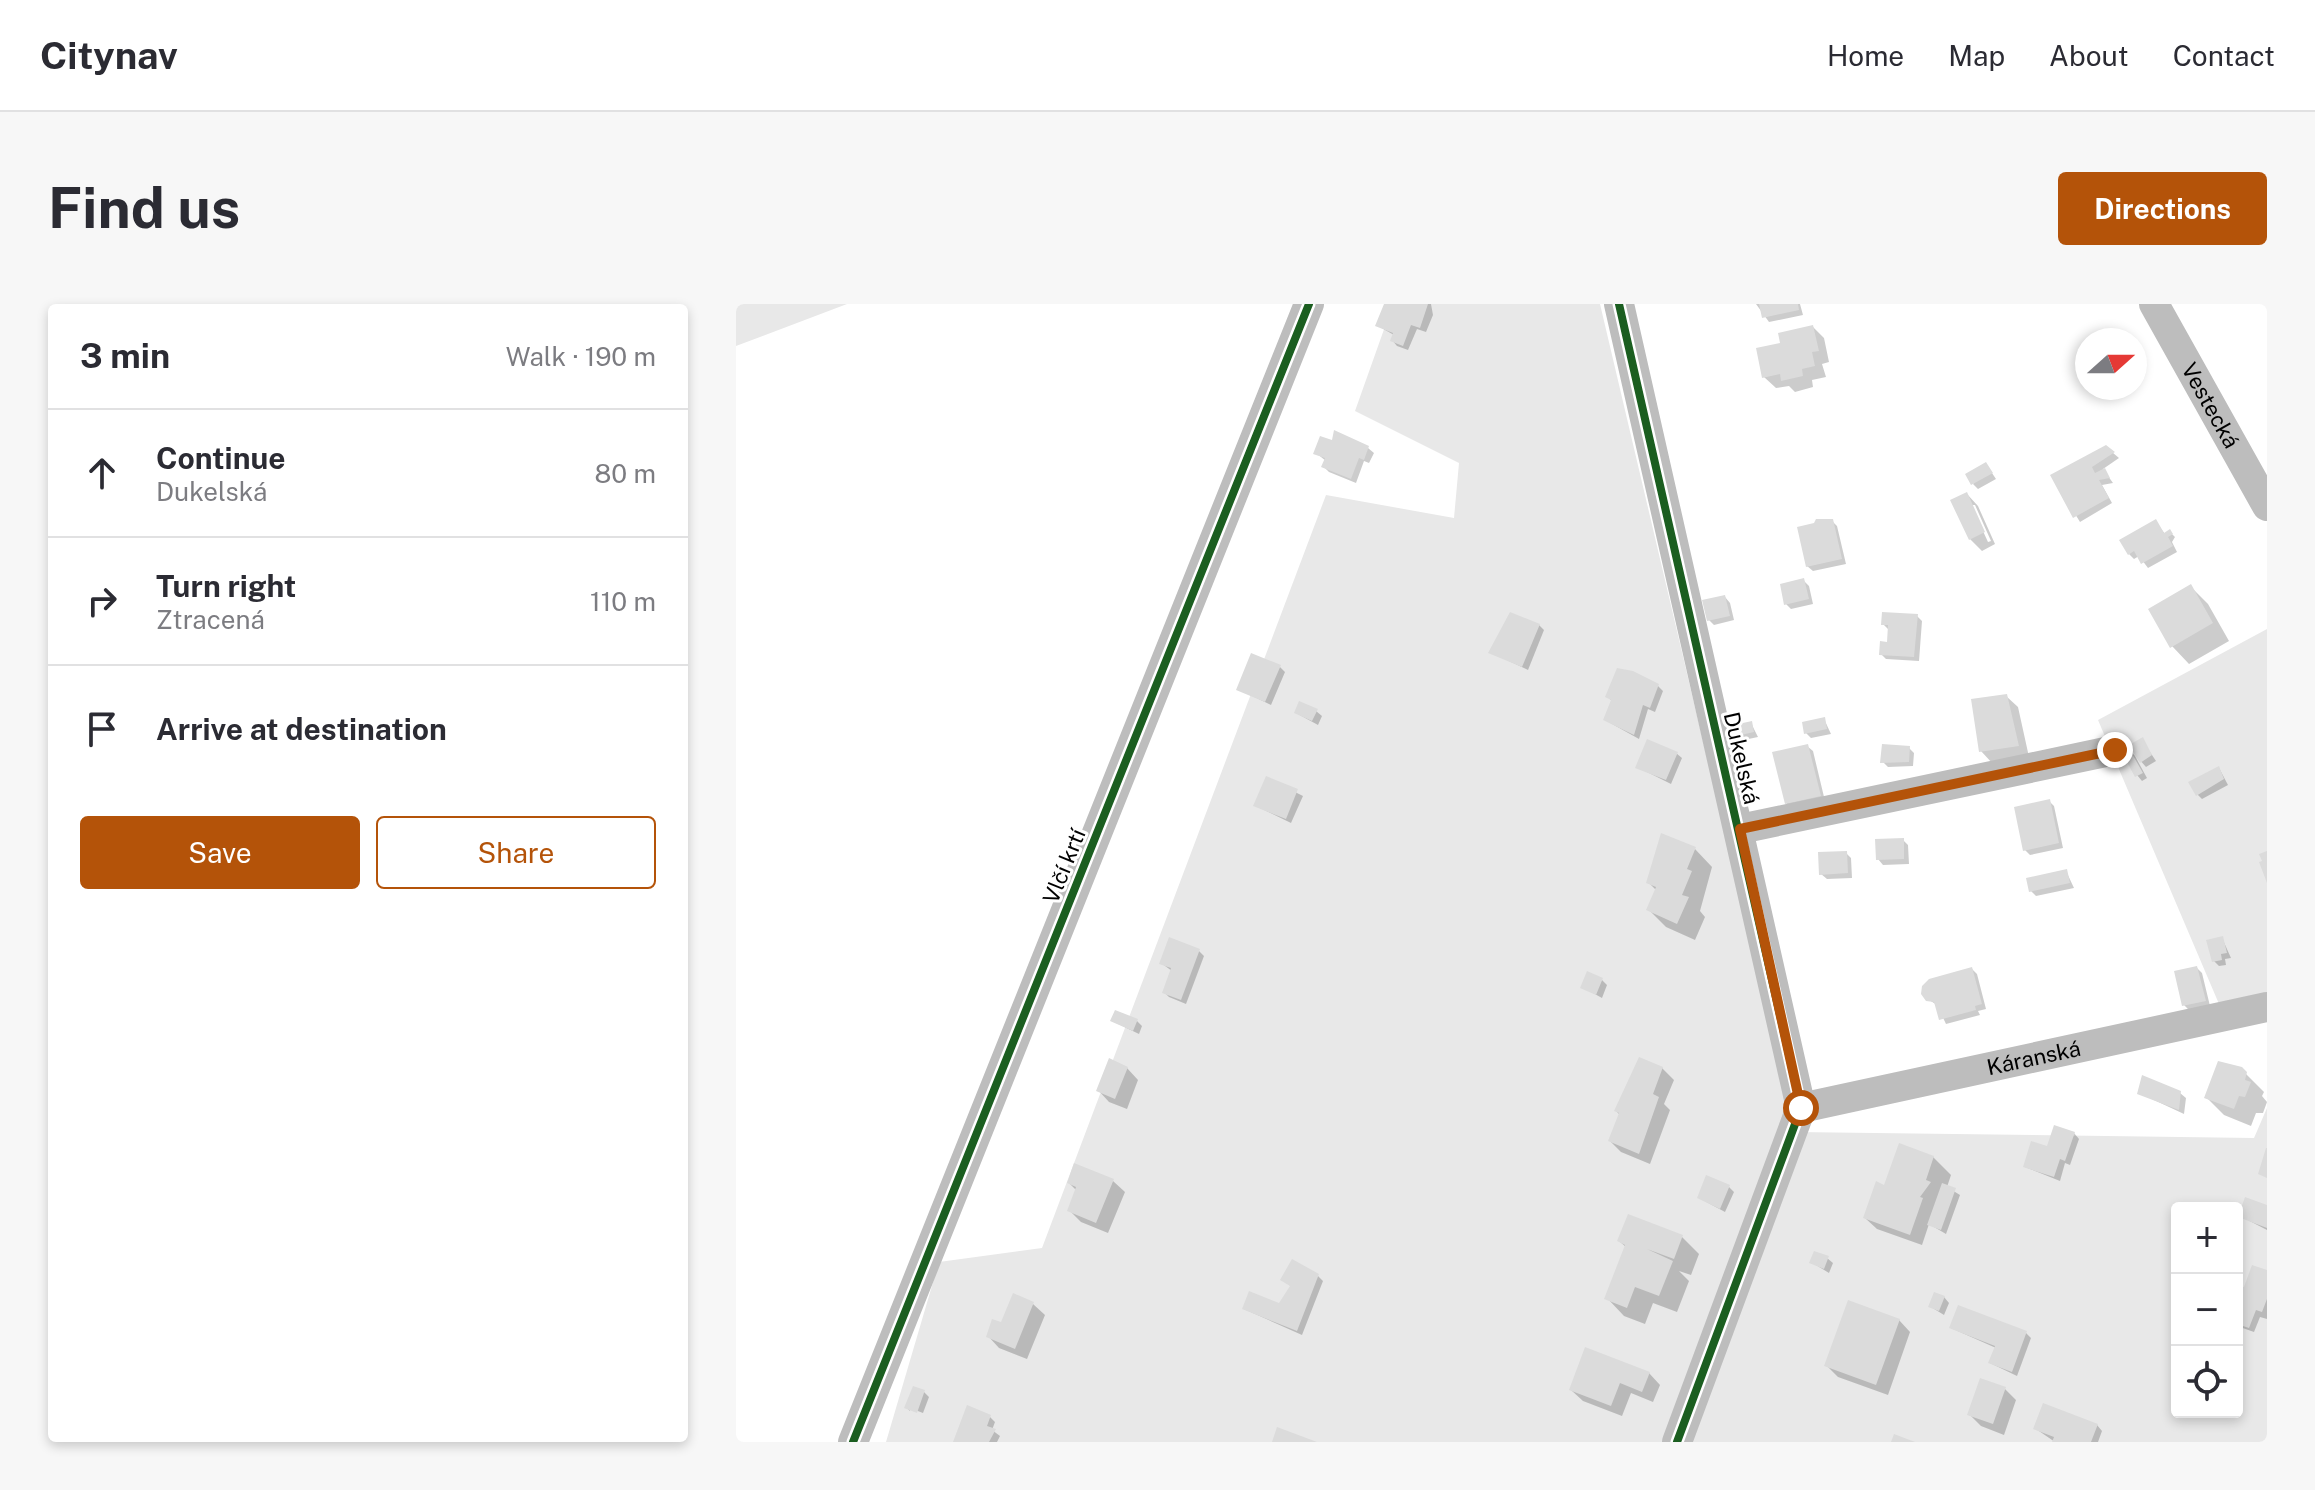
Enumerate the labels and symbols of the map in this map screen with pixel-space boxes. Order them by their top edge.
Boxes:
north arrow [2075,328,2147,400]
street label: Vestecká [2176,358,2245,453]
street label: Dukelská [1719,709,1765,807]
route end [2097,732,2133,768]
street label: Vlčí krtí [1037,824,1091,907]
street label: Káranská [1984,1035,2083,1080]
route start [1783,1090,1819,1126]

